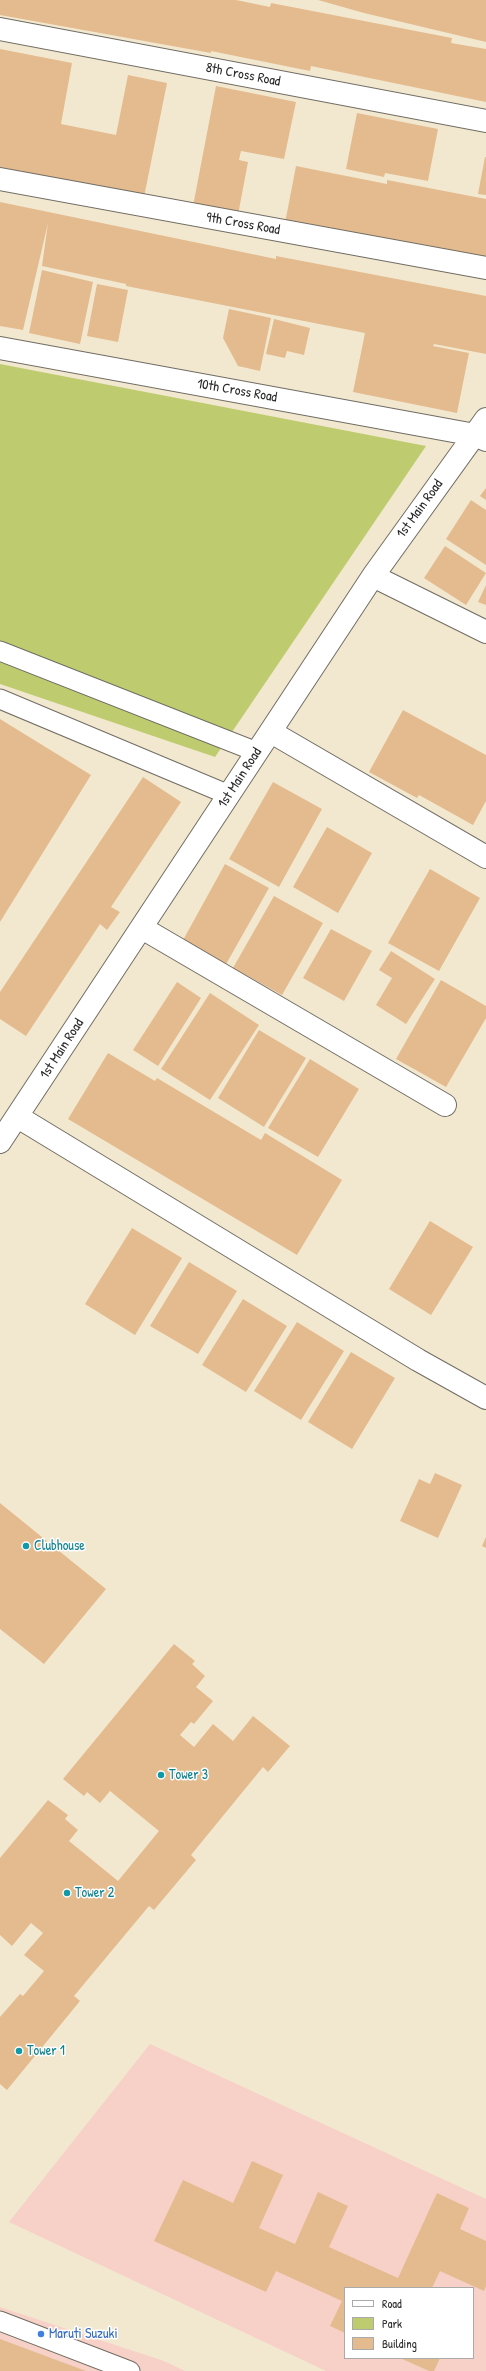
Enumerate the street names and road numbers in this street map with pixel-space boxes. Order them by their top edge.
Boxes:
street label: 8th Cross Road [204,60,282,90]
street label: 9th Cross Road [205,209,281,239]
street label: 10th Cross Road [196,376,278,406]
street label: 1st Main Road [393,477,447,541]
street label: 1st Main Road [214,745,266,811]
street label: 1st Main Road [36,1016,88,1082]

